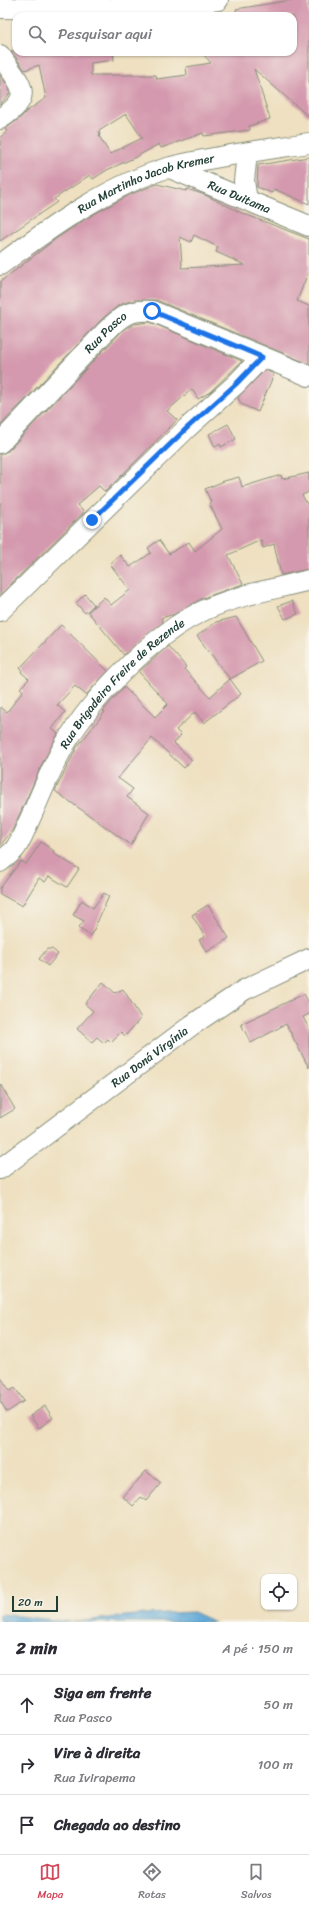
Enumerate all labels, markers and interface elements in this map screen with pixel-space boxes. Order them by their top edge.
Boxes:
search box [12,12,297,56]
text: Pesquisar aqui [58,21,152,47]
icon: search [26,23,48,45]
street label: Rua Martinho Jacob Kremer [73,147,217,220]
street label: Rua Duitama [204,174,274,220]
route start [143,302,161,320]
street label: Rua Pasco [79,305,131,359]
route end [83,511,101,529]
street label: Rua Brigadeiro Freire de Rezende [54,612,189,753]
street label: Rua Doná Virgínia [106,1020,193,1093]
map controls [261,1574,297,1610]
button: locate [261,1574,297,1610]
text: 20 m [18,1593,43,1612]
scale bar [12,1594,58,1613]
text: 2 min [16,1633,57,1663]
text: A pé · 150 m [222,1637,293,1660]
text: Siga em frente [54,1680,151,1706]
text: 50 m [263,1693,293,1716]
icon: ahead [16,1694,38,1716]
text: Rua Pasco [54,1706,112,1729]
text: Vire à direita [54,1740,140,1766]
text: 100 m [258,1753,293,1776]
icon: right [16,1754,38,1776]
text: Rua Ivirapema [54,1766,135,1789]
text: Chegada ao destino [54,1812,180,1838]
icon: arrive [16,1814,38,1836]
tab: Mapa [37,1861,63,1904]
tab: Rotas [138,1861,166,1904]
tab: Salvos [241,1861,272,1904]

